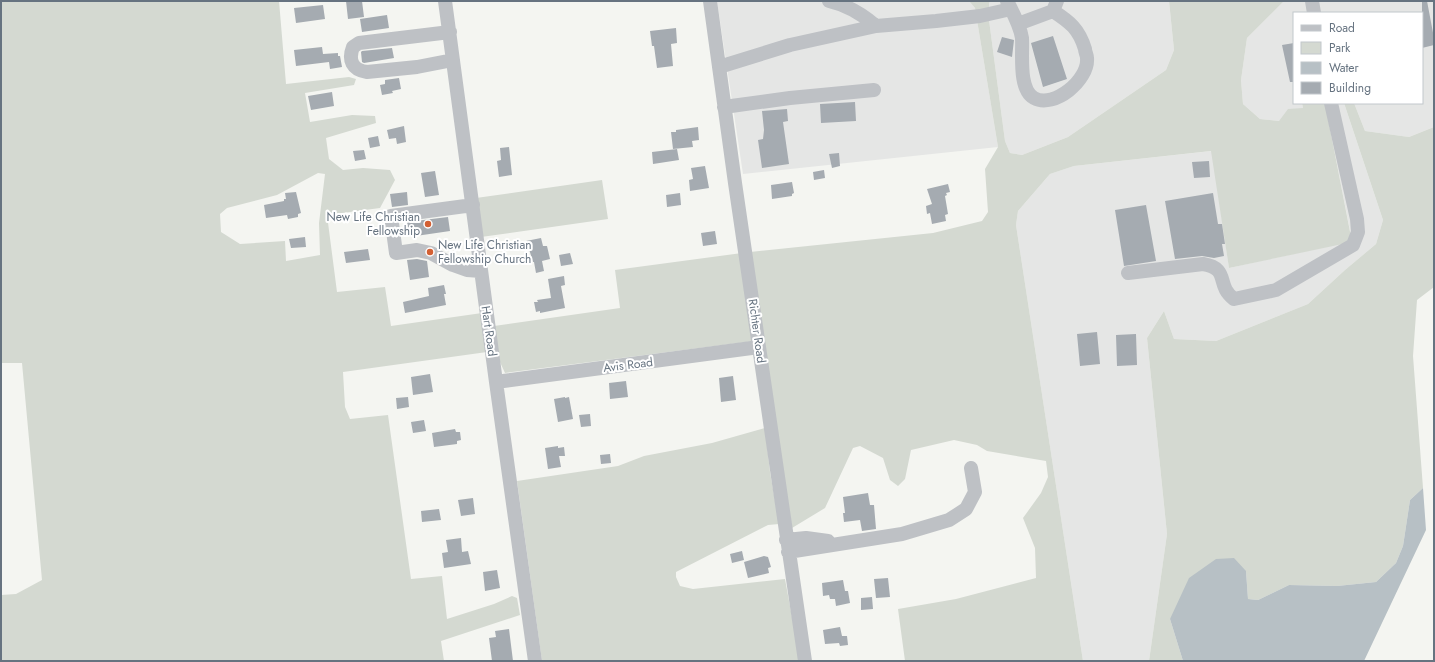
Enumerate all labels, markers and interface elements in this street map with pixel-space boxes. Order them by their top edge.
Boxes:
legend [1293,12,1423,104]
text: Road [1329,19,1355,37]
text: Park [1329,39,1351,57]
text: Water [1329,59,1360,77]
text: Building [1329,79,1371,97]
place label: New Life Christian Fellowship [327,208,420,240]
marker: New Life Christian Fellowship [423,219,433,229]
place label: New Life Christian Fellowship Church [438,236,531,268]
marker: New Life Christian Fellowship Church [425,247,435,257]
street label: Richter Road [744,298,770,364]
street label: Hart Road [477,305,501,357]
street label: Avis Road [602,353,654,377]

